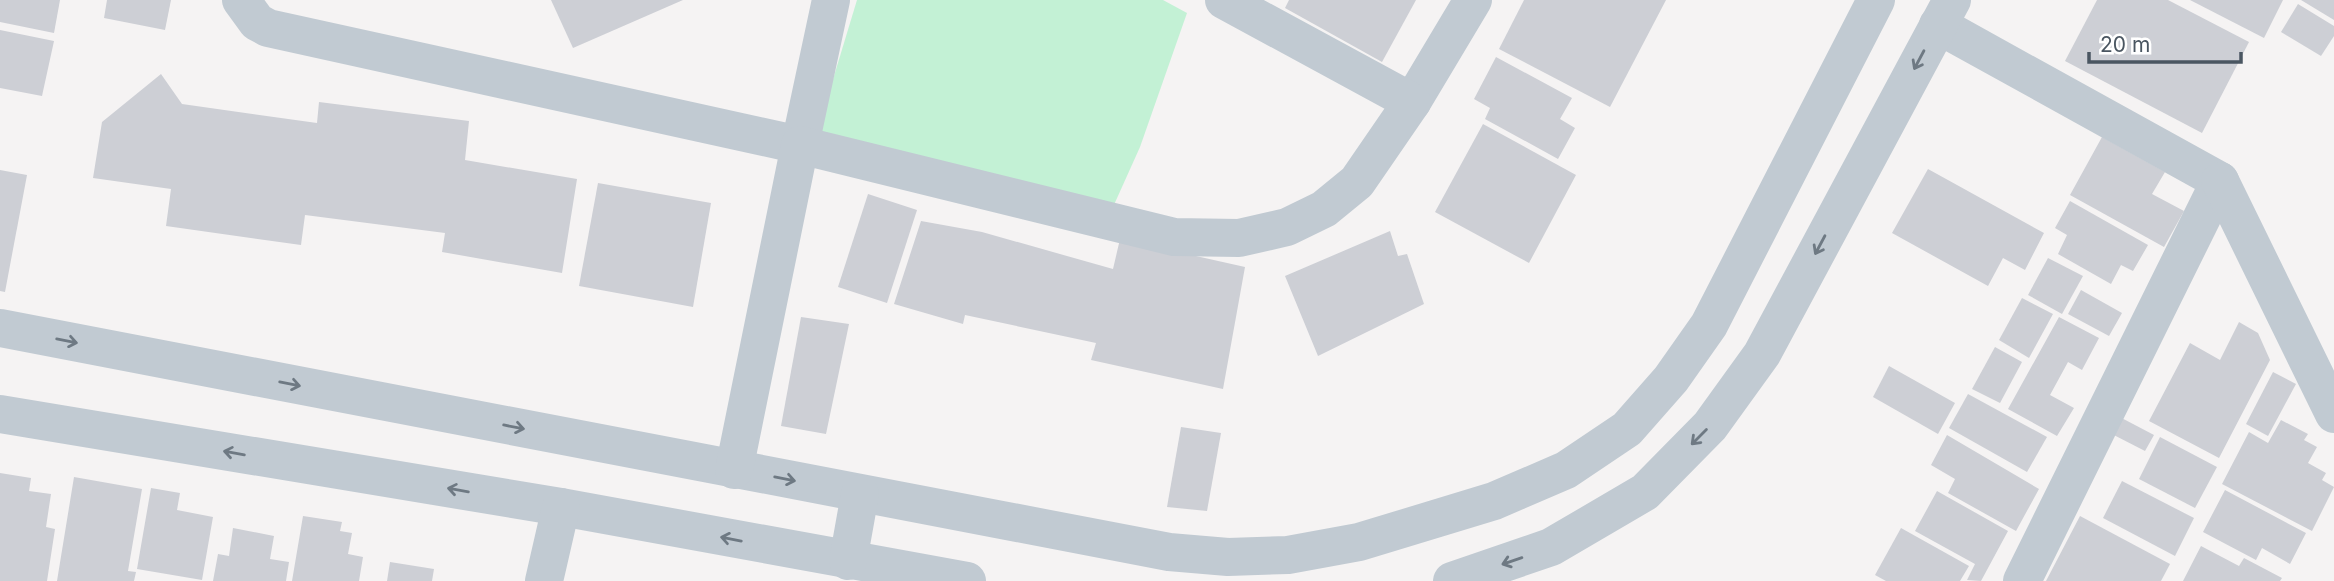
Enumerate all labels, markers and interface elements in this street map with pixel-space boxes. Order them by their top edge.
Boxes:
scale bar [2089,21,2241,65]
text: 20 m [2100,32,2150,57]
one-way arrow [1912,49,1926,70]
one-way arrow [1813,234,1826,255]
one-way arrow [55,335,78,348]
one-way arrow [278,378,301,391]
one-way arrow [502,421,525,434]
one-way arrow [1691,428,1708,445]
one-way arrow [223,446,246,459]
one-way arrow [773,473,796,487]
one-way arrow [448,483,470,496]
one-way arrow [720,532,743,545]
one-way arrow [1502,556,1524,568]

